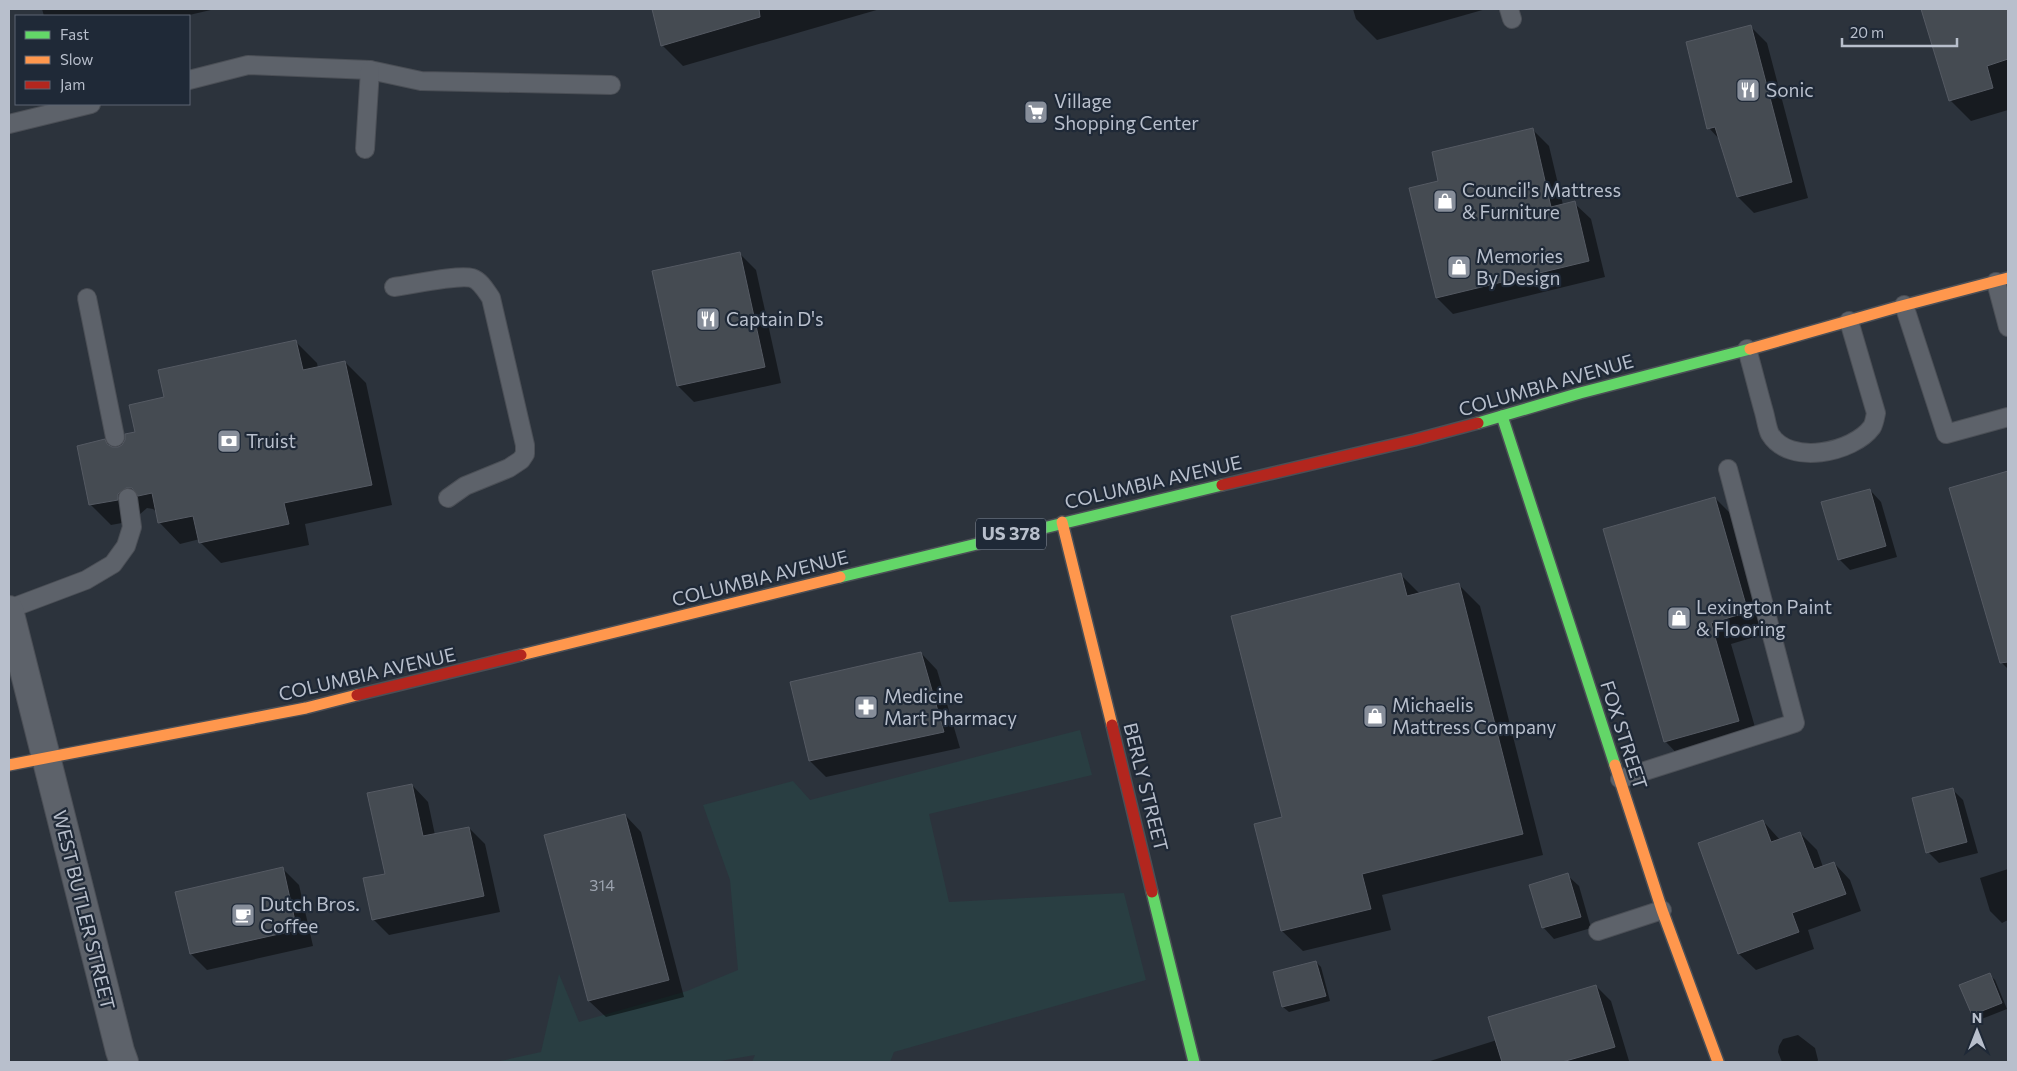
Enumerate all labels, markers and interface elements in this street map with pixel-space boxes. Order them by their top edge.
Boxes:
legend [15,15,190,105]
scale bar [1842,15,1957,47]
text: 20 m [1850,23,1884,41]
text: Fast [60,25,89,43]
text: Slow [60,50,93,68]
text: Jam [60,75,85,93]
restaurant icon: Sonic [1735,77,1761,103]
place label: Sonic [1766,78,1814,101]
place label: Village Shopping Center [1054,89,1199,134]
supermarket icon: Village Shopping Center [1023,99,1049,125]
place label: Council's Mattress & Furniture [1462,178,1621,223]
shop icon: Council's Mattress & Furniture [1432,188,1458,214]
place label: Memories By Design [1476,244,1563,289]
shop icon: Memories By Design [1446,254,1472,280]
restaurant icon: Captain D's [695,306,721,332]
place label: Captain D's [726,307,824,330]
street label: COLUMBIA AVENUE [1456,349,1636,421]
bank icon: Truist [216,428,242,454]
place label: Truist [246,429,296,452]
street label: COLUMBIA AVENUE [1062,450,1244,513]
road number: US 378 [976,518,1046,550]
street label: COLUMBIA AVENUE [669,544,850,611]
place label: Lexington Paint & Flooring [1696,595,1832,640]
shop icon: Lexington Paint & Flooring [1666,605,1692,631]
street label: COLUMBIA AVENUE [276,642,458,705]
street label: FOX STREET [1596,678,1653,792]
place label: Medicine Mart Pharmacy [884,684,1017,729]
place label: Michaelis Mattress Company [1392,693,1556,738]
pharmacy icon: Medicine Mart Pharmacy [853,694,879,720]
shop icon: Michaelis Mattress Company [1362,703,1388,729]
street label: BERLY STREET [1119,720,1174,854]
street label: WEST BUTLER STREET [49,808,120,1012]
house number: 314 [589,875,615,894]
place label: Dutch Bros. Coffee [260,892,360,937]
cafe icon: Dutch Bros. Coffee [230,902,256,928]
north arrow [1952,1006,2002,1056]
text: N [1972,1009,1982,1026]

